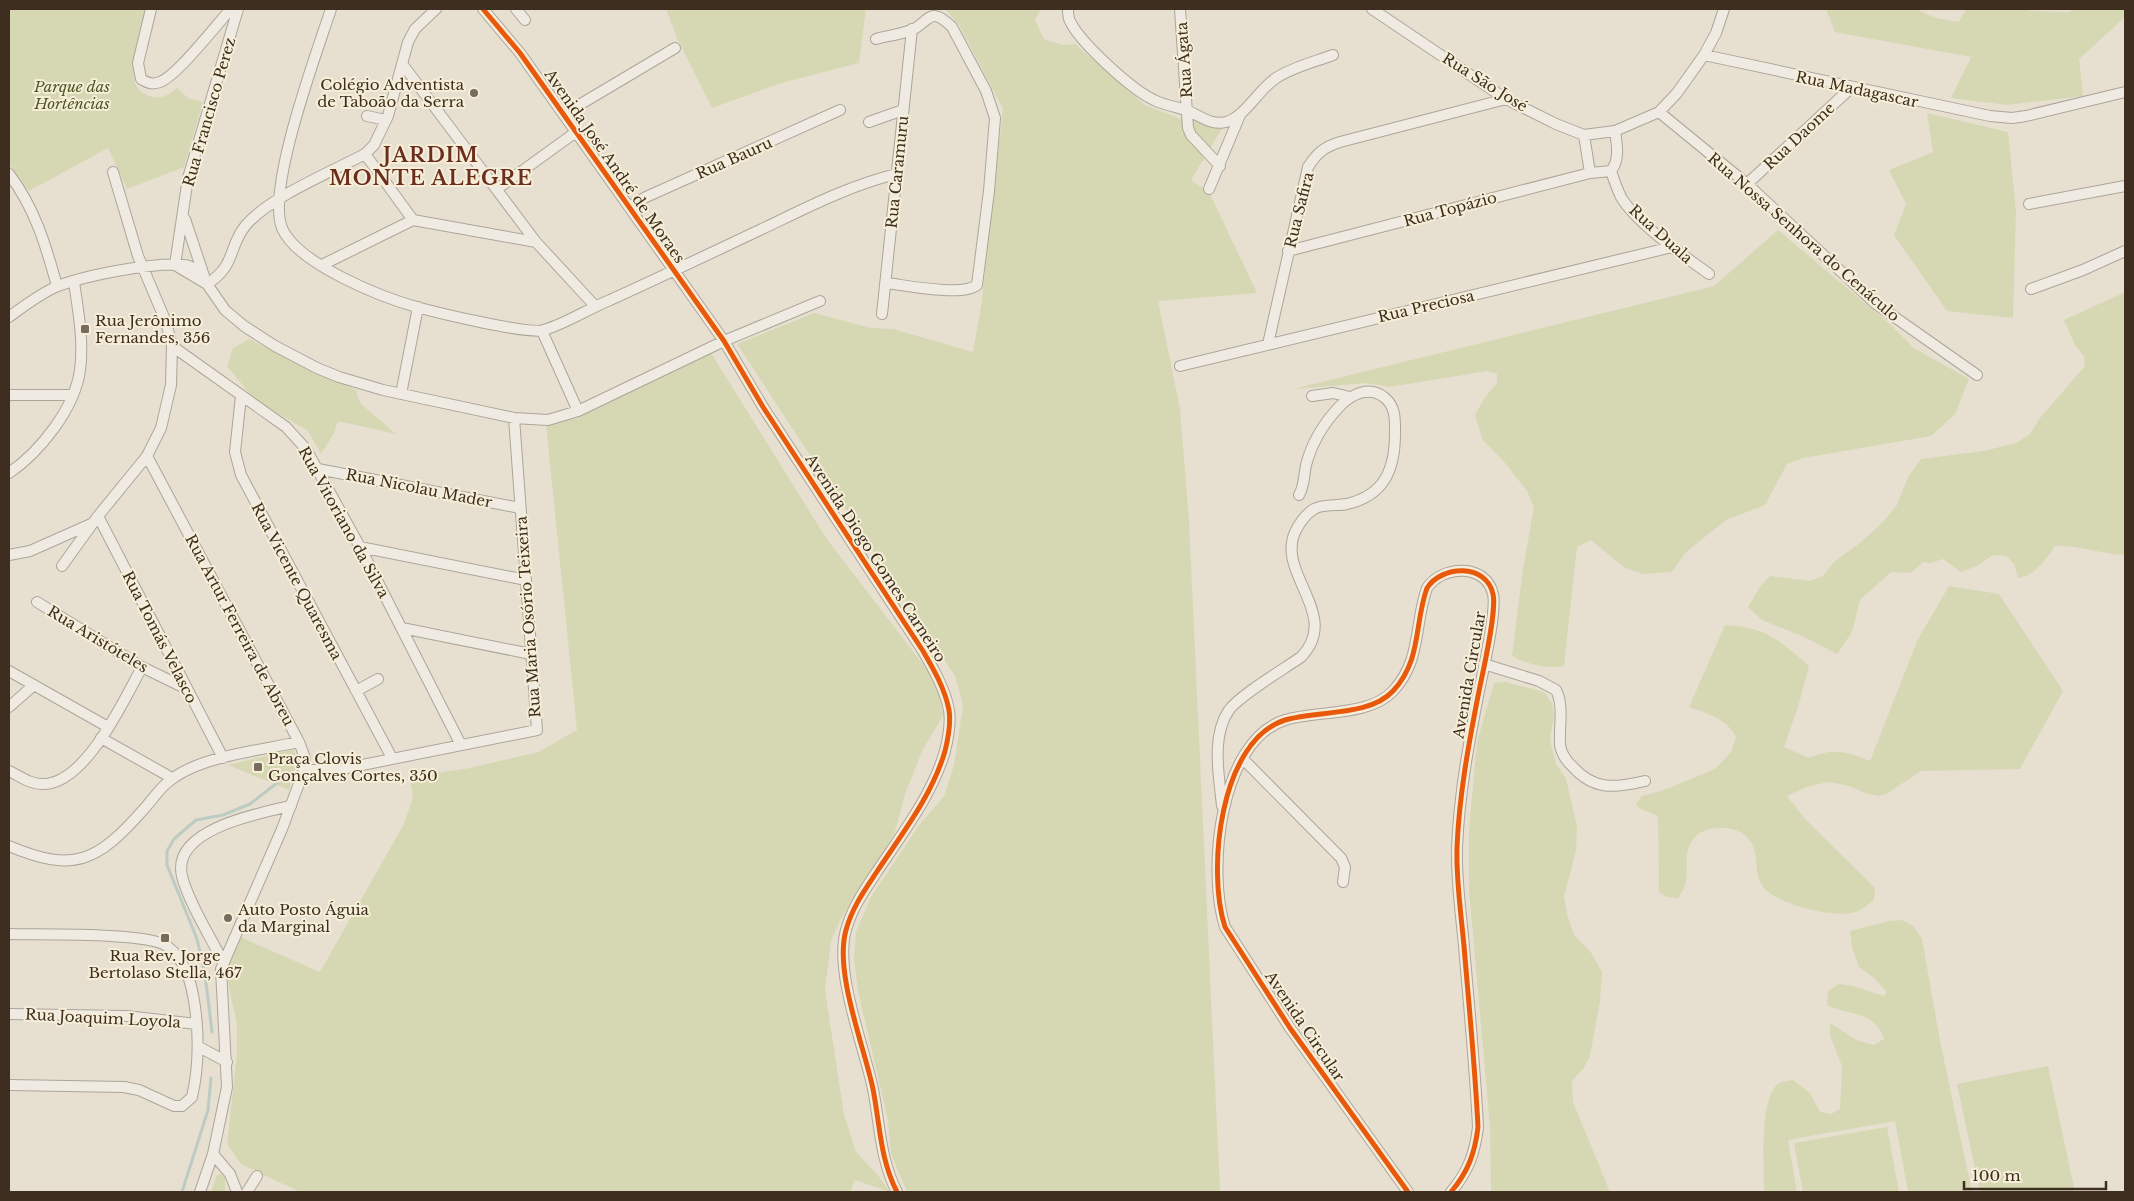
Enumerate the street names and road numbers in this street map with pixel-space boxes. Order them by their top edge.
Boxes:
street label: Rua Ágata [1172,20,1196,99]
street label: Rua Francisco Perez [179,35,239,189]
street label: Rua São José [1439,48,1531,116]
street label: Avenida José André de Moraes [540,65,689,267]
street label: Rua Madagascar [1794,67,1921,111]
street label: Rua Daome [1760,98,1838,174]
street label: Rua Caramuru [882,115,912,229]
street label: Rua Bauru [693,133,775,183]
street label: Rua Nossa Senhora do Cenáculo [1704,149,1904,326]
street label: Rua Safira [1280,169,1318,250]
street label: Rua Topázio [1401,187,1499,231]
street label: Rua Duala [1625,200,1697,268]
street label: Rua Preciosa [1376,286,1477,326]
street label: Rua Vitoriano da Silva [294,443,394,602]
street label: Avenida Diogo Gomes Carneiro [801,450,951,666]
street label: Rua Nicolau Mader [344,464,495,512]
street label: Rua Vicente Quaresma [247,499,347,663]
street label: Rua Maria Osório Teixeira [511,515,545,719]
street label: Rua Artur Ferreira de Abreu [181,531,299,729]
street label: Rua Tomás Velasco [118,568,202,706]
street label: Rua Aristóteles [44,601,152,677]
street label: Avenida Circular [1448,609,1490,741]
street label: Avenida Circular [1261,966,1349,1085]
street label: Rua Joaquim Loyola [25,1004,182,1032]

